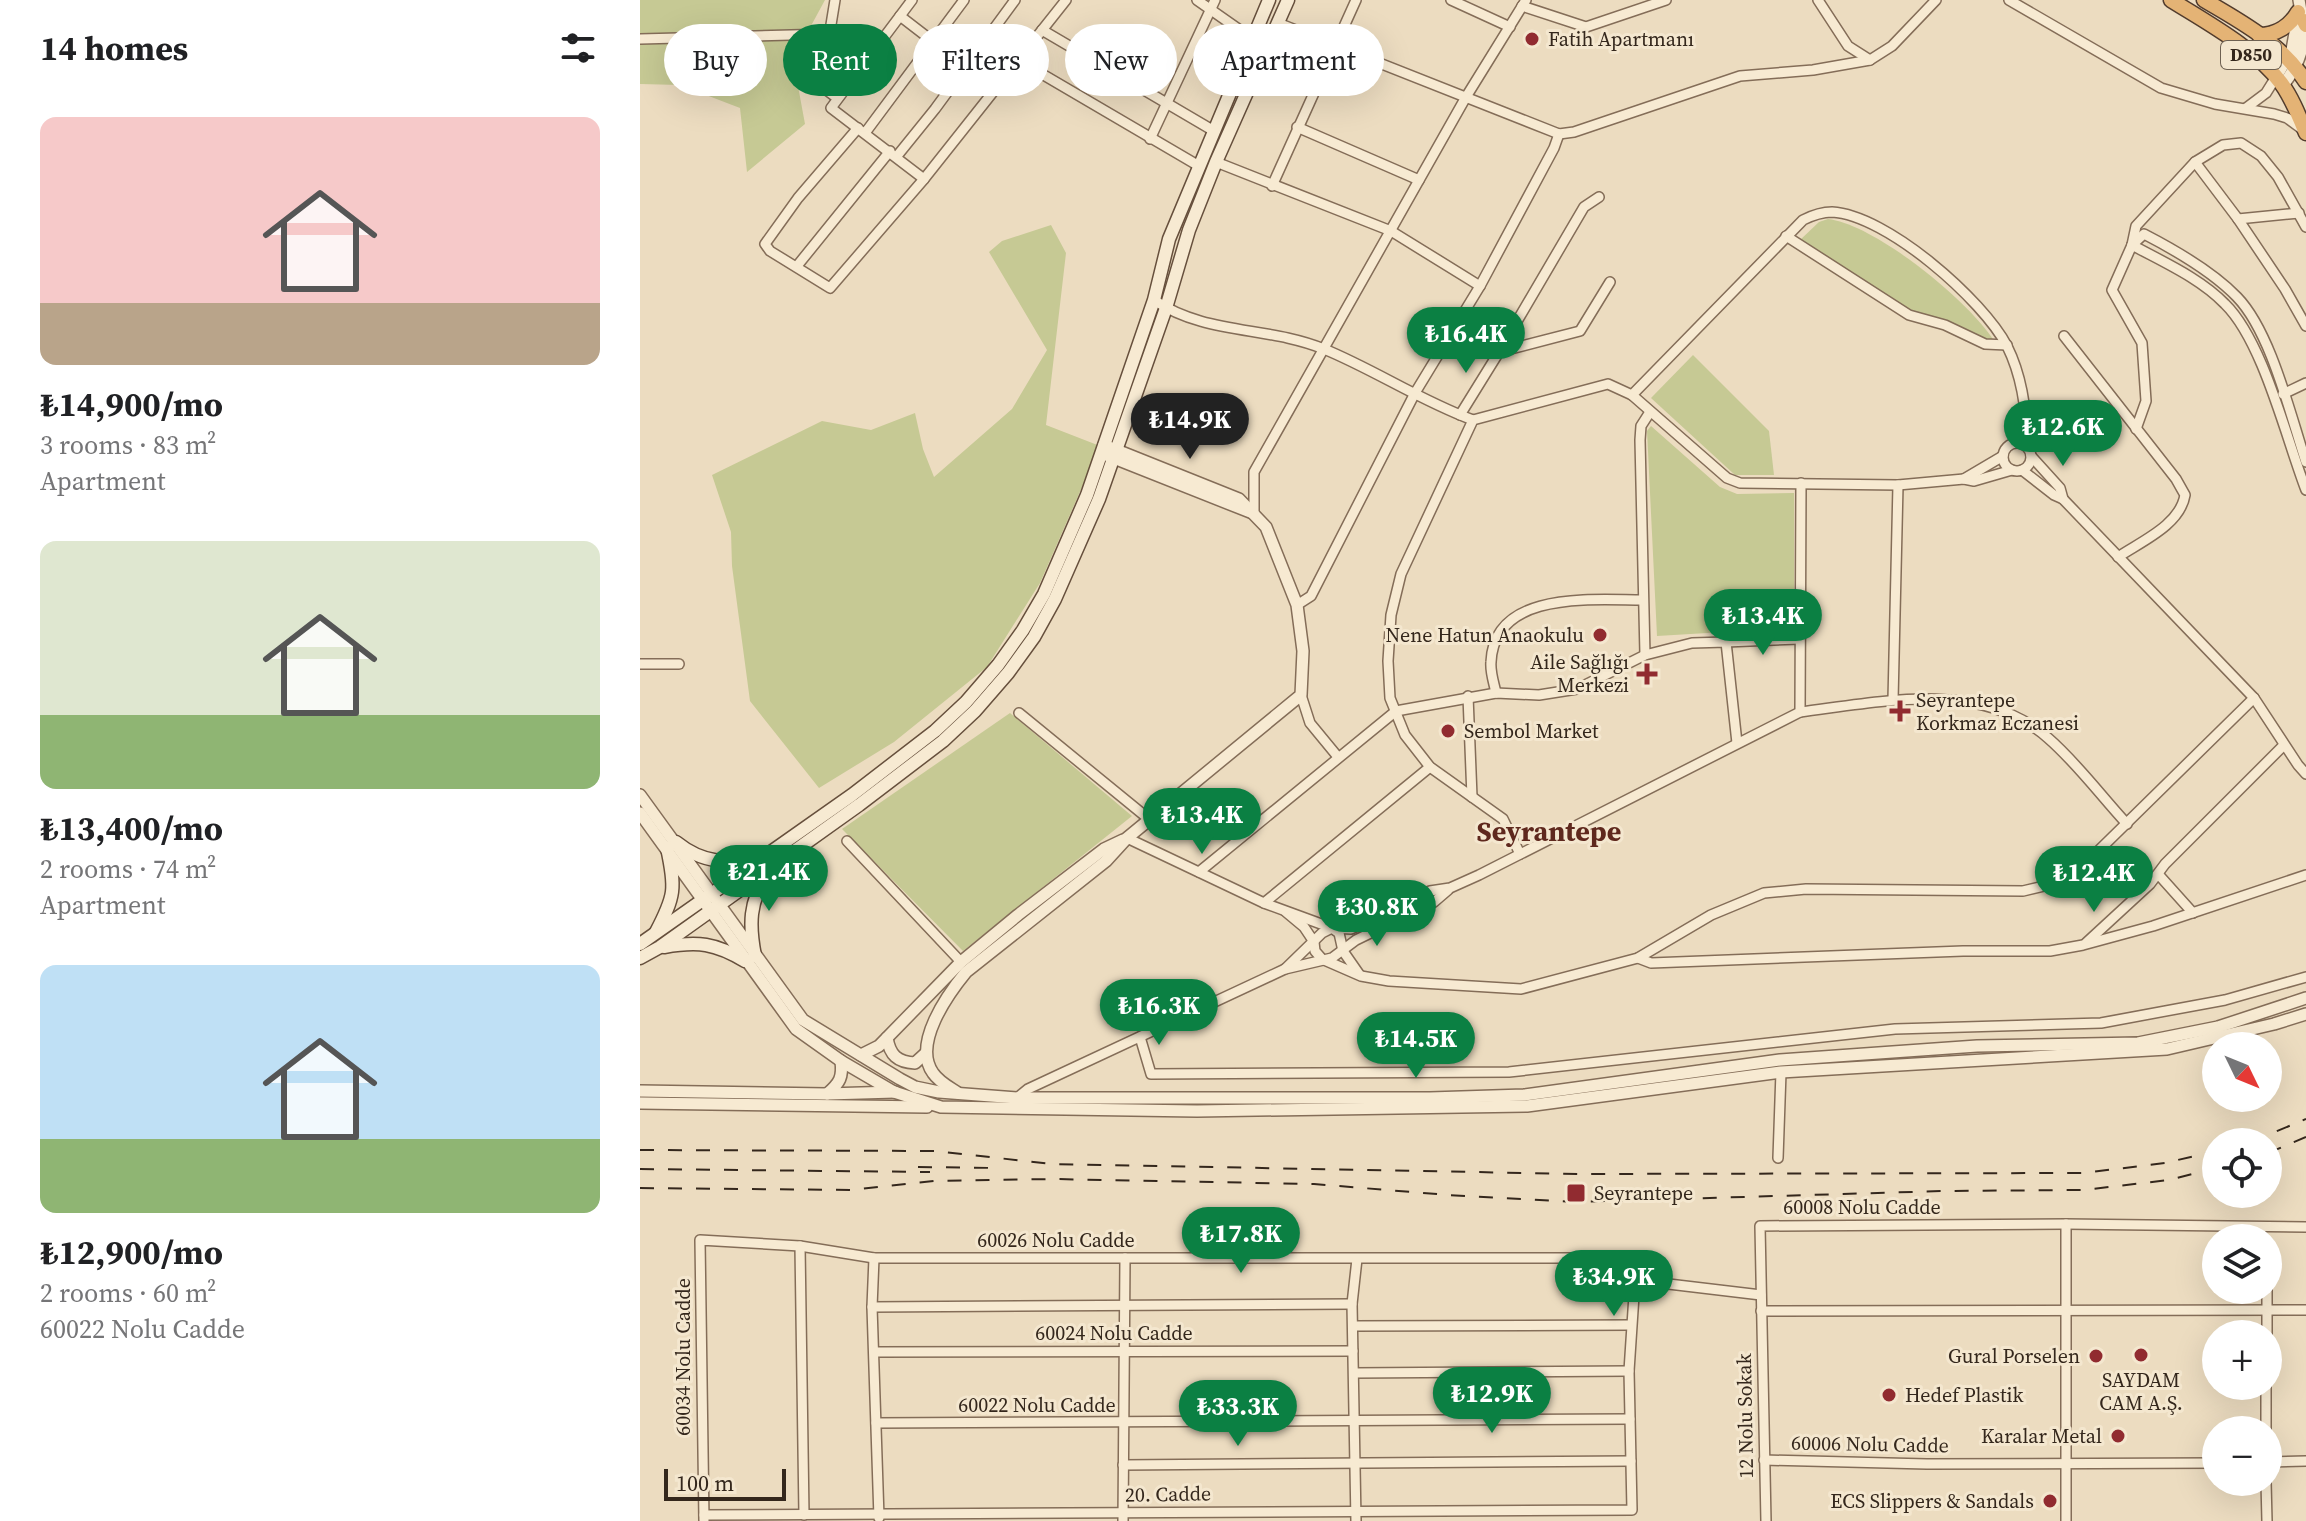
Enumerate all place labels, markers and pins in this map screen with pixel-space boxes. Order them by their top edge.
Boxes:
place label: Fatih Apartmanı [1548,25,1694,53]
marker: Fatih Apartmanı [1523,30,1541,48]
pin: ₺16.4K [1401,307,1531,375]
pin: ₺14.9K [1125,393,1255,461]
pin: ₺12.6K [1998,400,2128,468]
pin: ₺13.4K [1698,589,1828,657]
place label: Nene Hatun Anaokulu [1386,621,1584,649]
marker: Nene Hatun Anaokulu [1591,626,1609,644]
place label: Aile Sağlığı Merkezi [1530,648,1629,699]
marker: Aile Sağlığı Merkezi [1636,663,1658,685]
place label: Seyrantepe Korkmaz Eczanesi [1916,686,2079,737]
marker: Seyrantepe Korkmaz Eczanesi [1891,702,1909,720]
place label: Sembol Market [1464,717,1599,745]
marker: Sembol Market [1439,722,1457,740]
pin: ₺13.4K [1137,788,1267,856]
pin: ₺21.4K [704,845,834,913]
pin: ₺12.4K [2029,846,2159,914]
pin: ₺30.8K [1312,880,1442,948]
pin: ₺16.3K [1094,979,1224,1047]
pin: ₺14.5K [1351,1012,1481,1080]
place label: Seyrantepe [1594,1179,1693,1207]
marker: Seyrantepe [1565,1182,1587,1204]
pin: ₺17.8K [1176,1207,1306,1275]
pin: ₺34.9K [1549,1250,1679,1318]
place label: Gural Porselen [1948,1342,2080,1370]
marker: SAYDAM CAM A.Ş. [2132,1346,2150,1364]
marker: Gural Porselen [2087,1347,2105,1365]
place label: SAYDAM CAM A.Ş. [2099,1366,2183,1417]
pin: ₺12.9K [1427,1367,1557,1435]
pin: ₺33.3K [1173,1380,1303,1448]
place label: Hedef Plastik [1905,1381,2023,1409]
marker: Hedef Plastik [1880,1386,1898,1404]
place label: Karalar Metal [1981,1422,2102,1450]
marker: Karalar Metal [2109,1427,2127,1445]
place label: ECS Slippers & Sandals [1830,1487,2034,1515]
marker: ECS Slippers & Sandals [2041,1492,2059,1510]

